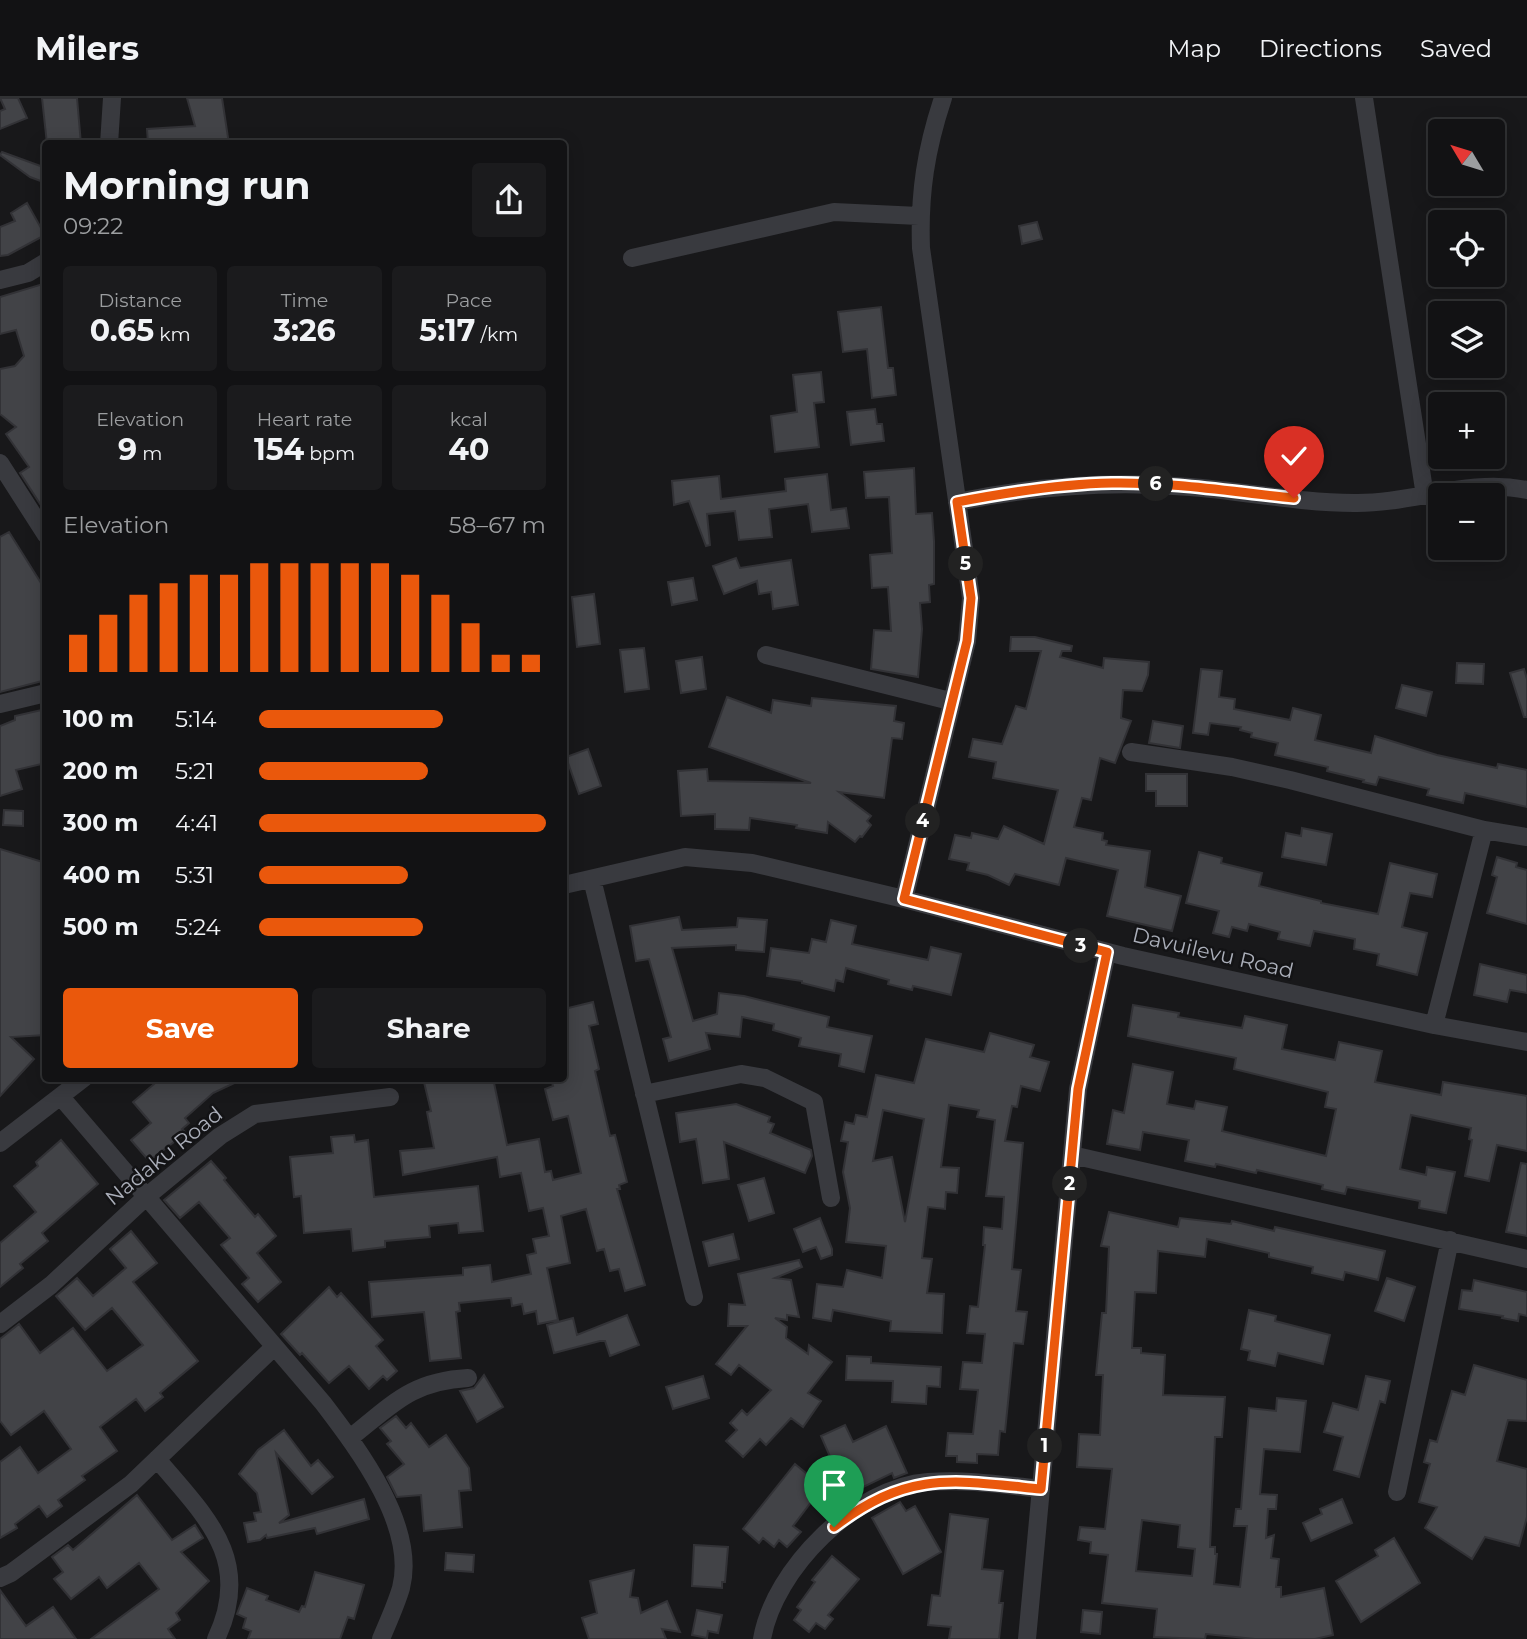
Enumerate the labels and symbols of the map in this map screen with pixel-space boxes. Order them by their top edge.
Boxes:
north arrow [1428,119,1505,196]
pin [1264,426,1324,498]
pin: 6 [1138,466,1174,502]
pin: 5 [948,546,984,582]
pin: 4 [906,804,940,838]
street label: Davuilevu Road [1130,922,1296,983]
pin: 3 [1064,928,1098,964]
street label: Nadaku Road [100,1101,227,1210]
pin: 2 [1052,1166,1088,1202]
pin: 1 [1028,1428,1062,1464]
pin [804,1455,864,1527]

